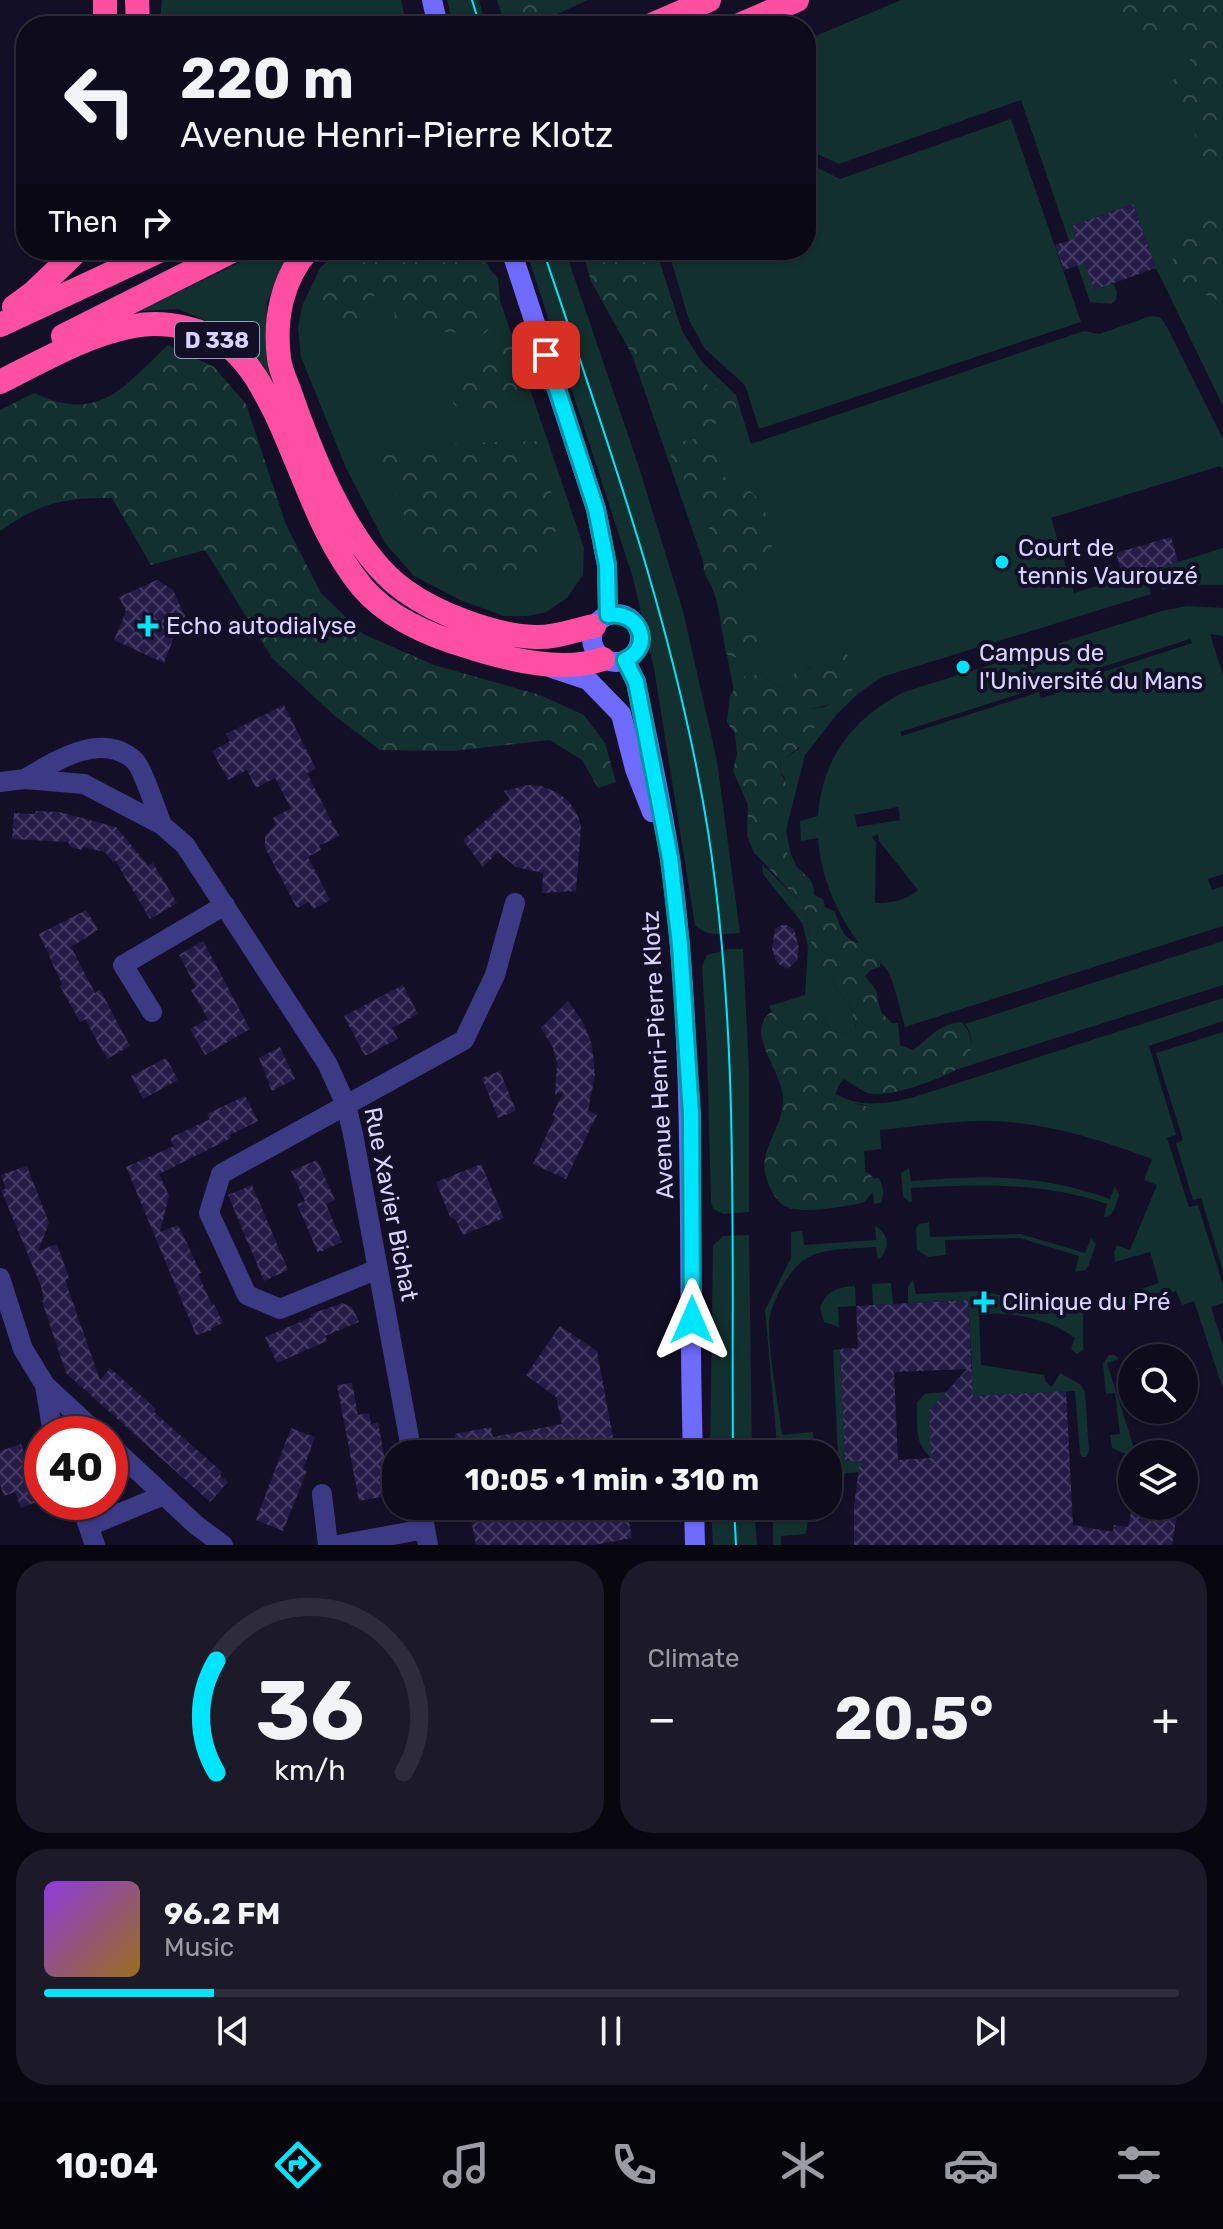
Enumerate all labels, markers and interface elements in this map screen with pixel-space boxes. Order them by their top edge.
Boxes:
text: 220 m [180,46,354,112]
icon: left [48,48,152,152]
text: Avenue Henri-Pierre Klotz [180,113,613,156]
icon: right [134,200,178,244]
text: Then [48,204,118,240]
pin [512,321,580,389]
road number: D 338 [175,322,259,358]
icon: arrive [524,333,568,377]
place label: Court de tennis Vaurouzé [1018,534,1198,590]
marker: Court de tennis Vaurouzé [993,553,1011,571]
place label: Echo autodialyse [166,612,357,640]
marker: Echo autodialyse [137,615,159,637]
place label: Campus de l'Université du Mans [979,639,1203,695]
marker: Campus de l'Université du Mans [954,658,972,676]
street label: Avenue Henri-Pierre Klotz [636,910,680,1200]
street label: Rue Xavier Bichat [358,1105,424,1303]
position arrow [650,1278,734,1362]
place label: Clinique du Pré [1002,1288,1170,1316]
marker: Clinique du Pré [973,1291,995,1313]
map controls [1118,1344,1198,1520]
button: search [1118,1344,1198,1424]
speed limit sign: 40 [24,1416,128,1520]
button: layers [1118,1440,1198,1520]
text: 10:05 · 1 min · 310 m [465,1462,759,1498]
text: Climate [648,1643,740,1674]
text: 36 [255,1661,364,1760]
text: 20.5° [834,1683,994,1754]
text: − [648,1693,676,1745]
text: + [1152,1693,1179,1745]
text: km/h [274,1753,345,1787]
text: 96.2 FM [164,1896,280,1932]
text: Music [164,1932,234,1963]
icon: previous [211,2009,255,2053]
icon: pause [589,2009,633,2053]
icon: next [968,2009,1012,2053]
icon: directions [270,2137,326,2193]
icon: music [438,2137,494,2193]
icon: phone [606,2137,662,2193]
icon: climate [775,2137,831,2193]
icon: car [943,2137,999,2193]
icon: filters [1111,2137,1167,2193]
text: 10:04 [56,2144,158,2187]

